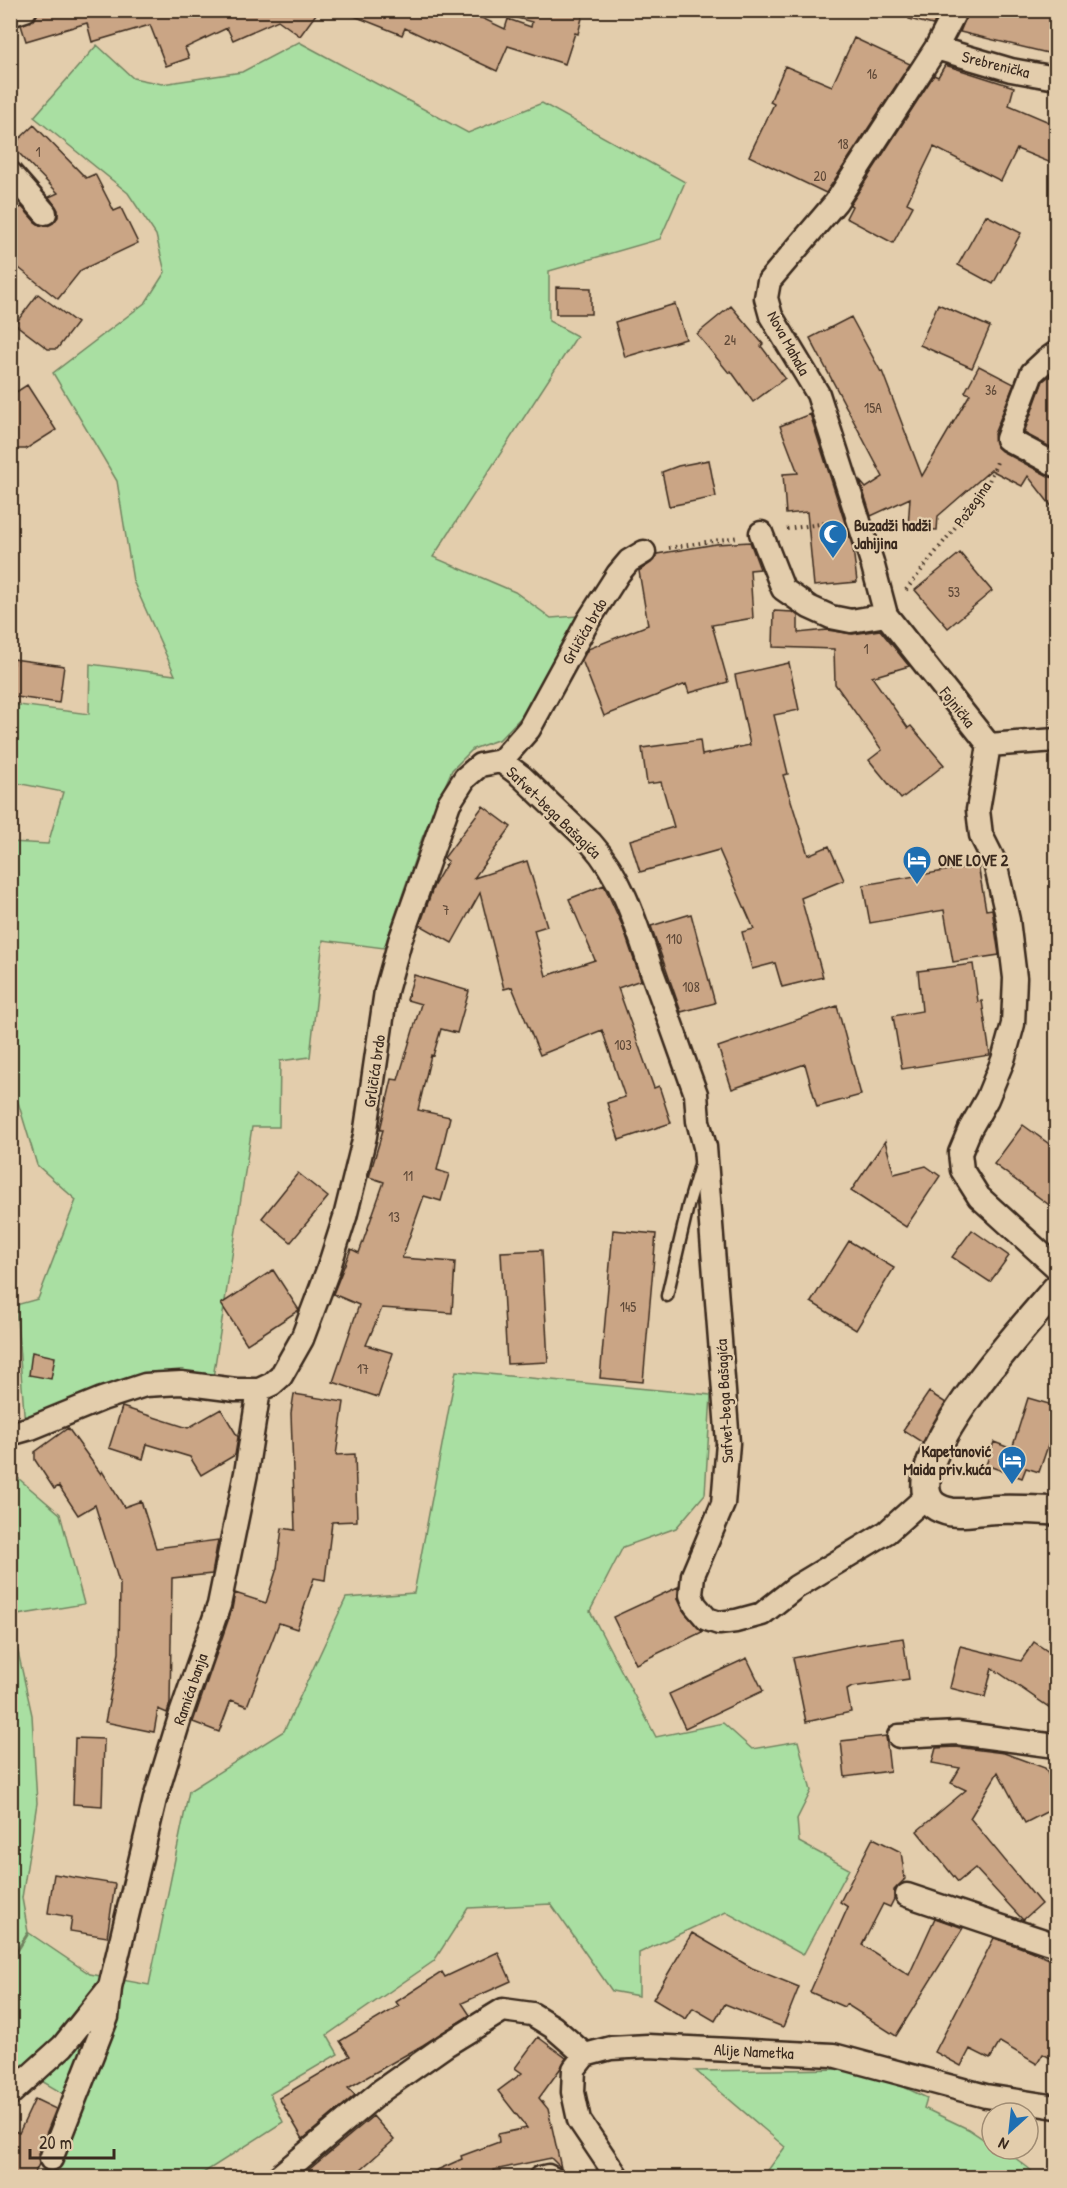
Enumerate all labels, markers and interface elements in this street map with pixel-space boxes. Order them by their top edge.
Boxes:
street label: Srebrenička [960,45,1032,83]
house number: 16 [867,64,878,83]
house number: 18 [837,134,849,153]
house number: 1 [35,142,41,161]
house number: 20 [814,166,826,185]
street label: Nova Mahala [762,307,816,379]
house number: 24 [724,330,736,349]
house number: 36 [985,380,997,399]
house number: 15A [864,398,882,417]
street label: Požegina [948,477,996,531]
place label: Buzadži hadži Jahijina [854,514,932,554]
mosque icon: Buzadži hadži Jahijina [817,518,849,560]
house number: 53 [948,582,960,601]
street label: Grličića brdo [556,593,612,668]
house number: 1 [863,639,869,658]
street label: Fojnička [935,681,981,732]
street label: Safvet-bega Bašagića [502,761,606,863]
hotel icon: ONE LOVE 2 [901,844,933,886]
place label: ONE LOVE 2 [938,849,1009,871]
house number: 7 [443,900,450,919]
house number: 110 [666,929,682,948]
house number: 108 [682,977,700,996]
street label: Grličića brdo [358,1033,390,1109]
house number: 103 [614,1035,632,1054]
house number: 11 [403,1166,413,1185]
house number: 13 [388,1207,400,1226]
house number: 145 [620,1297,636,1316]
street label: Safvet-bega Bašagića [710,1338,738,1464]
house number: 17 [357,1359,369,1378]
place label: Kapetanović Maida priv.kuća [903,1440,992,1481]
hotel icon: Kapetanović Maida priv.kuća [996,1444,1028,1486]
street label: Ramića banja [168,1650,212,1728]
street label: Alije Nametka [714,2038,794,2064]
north arrow [980,2101,1040,2161]
scale bar [30,2122,114,2160]
text: 20 m [39,2130,72,2155]
text: N [994,2132,1012,2156]

